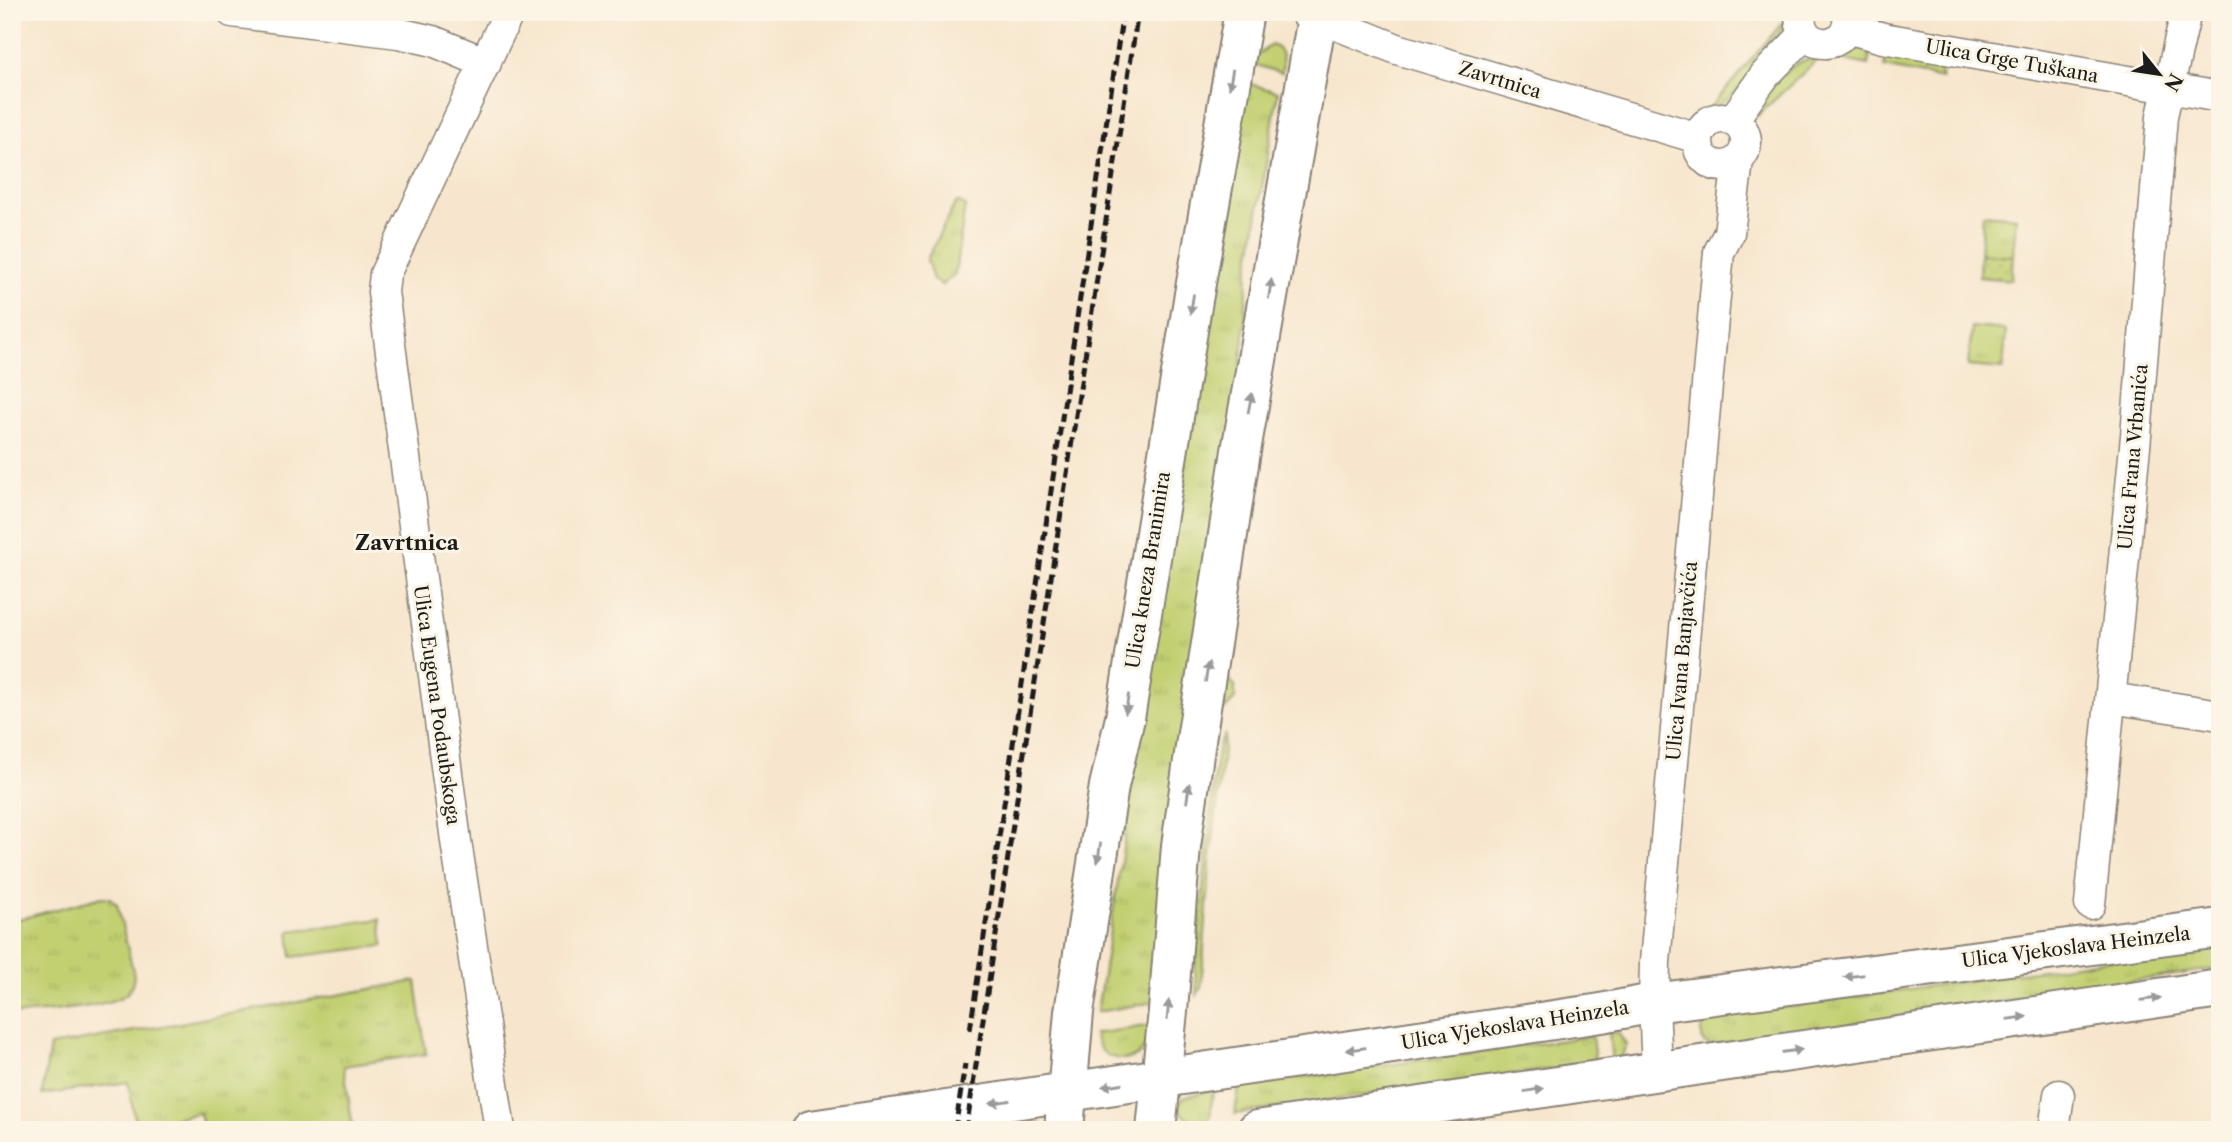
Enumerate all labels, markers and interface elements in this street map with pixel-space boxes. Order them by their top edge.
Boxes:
street label: Ulica Grge Tuškana [1924,34,2100,88]
north arrow [2124,38,2194,108]
street label: Zavrtnica [1456,57,1544,103]
one-way arrow [1225,68,1236,90]
text: N [2159,69,2187,95]
one-way arrow [1265,278,1276,300]
one-way arrow [1186,293,1197,315]
street label: Ulica Frana Vrbanića [2113,363,2153,551]
one-way arrow [1245,392,1256,414]
street label: Ulica kneza Branimira [1121,470,1175,670]
district label: Zavrtnica [355,530,460,555]
street label: Ulica Ivana Banjavčića [1662,560,1702,762]
street label: Ulica Eugena Podaubskoga [409,584,465,826]
one-way arrow [1201,661,1212,683]
one-way arrow [1121,693,1132,715]
one-way arrow [1183,781,1194,803]
one-way arrow [1093,842,1104,864]
street label: Ulica Vjekoslava Heinzela [1960,922,2192,972]
one-way arrow [1843,971,1865,982]
one-way arrow [2140,993,2162,1004]
street label: Ulica Vjekoslava Heinzela [1400,996,1630,1054]
one-way arrow [1163,999,1174,1021]
one-way arrow [2006,1012,2028,1023]
one-way arrow [1345,1044,1367,1055]
one-way arrow [1781,1045,1803,1056]
one-way arrow [1101,1080,1123,1091]
one-way arrow [1523,1084,1545,1095]
one-way arrow [989,1097,1011,1108]

